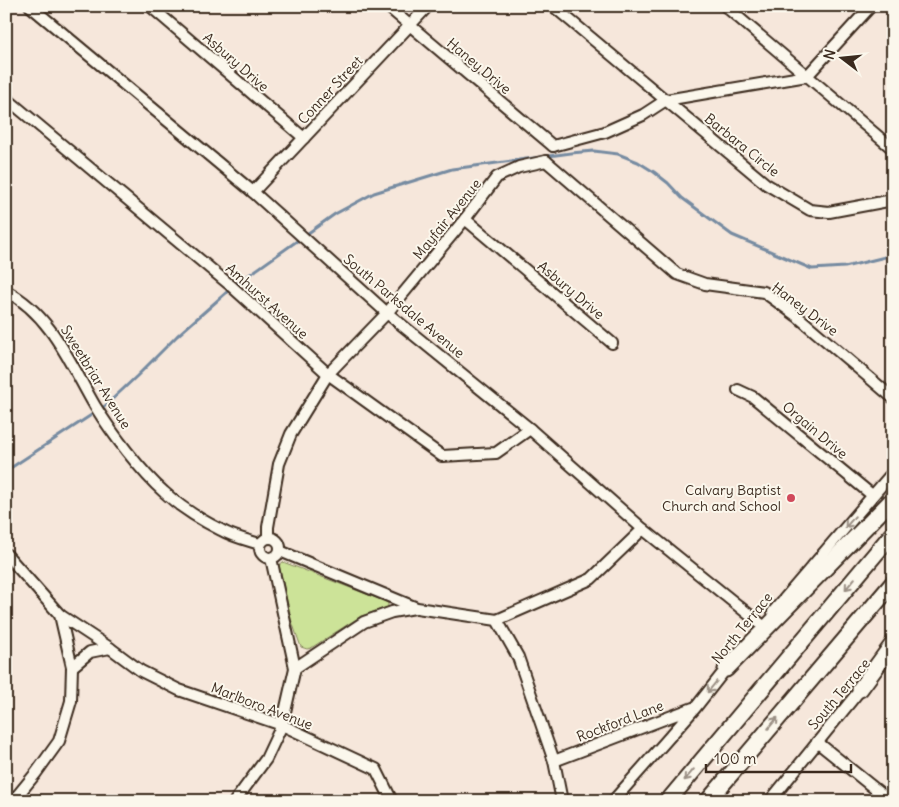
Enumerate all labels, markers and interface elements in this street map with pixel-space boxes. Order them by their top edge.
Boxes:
street label: Asbury Drive [199,29,273,95]
north arrow [816,32,866,82]
street label: Haney Drive [443,34,515,98]
text: N [820,47,839,62]
street label: Conner Street [294,52,366,128]
street label: Barbara Circle [701,109,783,181]
street label: Mayfair Avenue [409,175,485,263]
street label: South Parksdale Avenue [340,250,468,362]
street label: Asbury Drive [534,257,608,323]
street label: Amhurst Avenue [222,259,312,343]
street label: Haney Drive [768,278,842,340]
street label: Sweetbriar Avenue [57,322,135,432]
street label: Orgain Drive [779,397,851,463]
place label: Calvary Baptist Church and School [662,481,781,515]
marker: Calvary Baptist Church and School [785,492,797,504]
one-way arrow [844,515,855,528]
one-way arrow [845,578,856,591]
street label: North Terrace [708,589,776,667]
street label: South Terrace [804,655,874,733]
street label: Marlboro Avenue [209,678,315,734]
one-way arrow [706,680,717,693]
street label: Rockford Lane [574,696,666,746]
one-way arrow [767,717,779,730]
scale bar [706,742,852,774]
text: 100 m [714,749,756,768]
one-way arrow [683,769,695,782]

